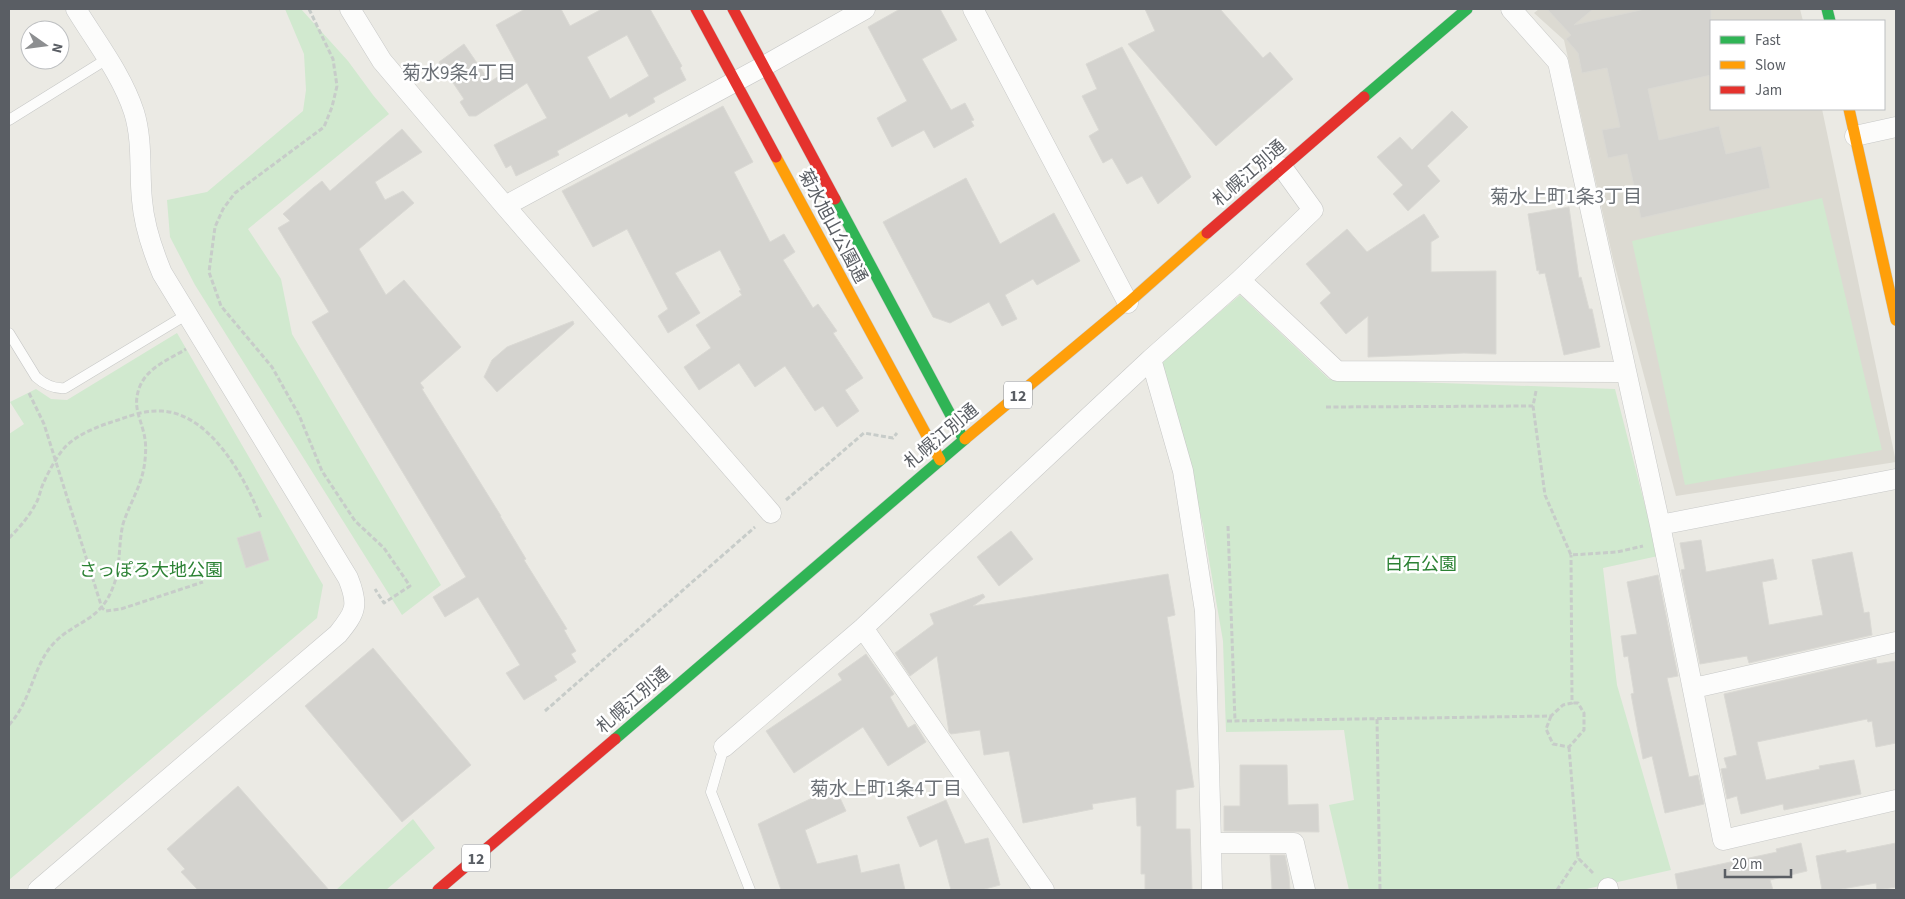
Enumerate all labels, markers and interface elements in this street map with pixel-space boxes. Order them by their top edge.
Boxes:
north arrow [20,20,70,70]
legend [1710,20,1885,110]
text: Fast [1755,30,1781,51]
text: N [46,41,67,55]
text: Slow [1755,55,1786,76]
district label: 菊水9条4丁目 [402,60,516,87]
text: Jam [1755,80,1782,101]
street label: 札幌江別通 [1207,134,1291,212]
street label: 菊水旭山公園通 [792,165,873,288]
district label: 菊水上町1条3丁目 [1490,184,1642,211]
road number: 12 [1004,382,1032,408]
street label: 札幌江別通 [899,398,984,475]
park label: 白石公園 [1385,552,1457,577]
park label: さっぽろ大地公園 [79,558,223,583]
street label: 札幌江別通 [591,661,675,739]
district label: 菊水上町1条4丁目 [810,776,962,803]
road number: 12 [462,844,490,871]
scale bar [1725,846,1791,878]
text: 20 m [1732,854,1762,875]

